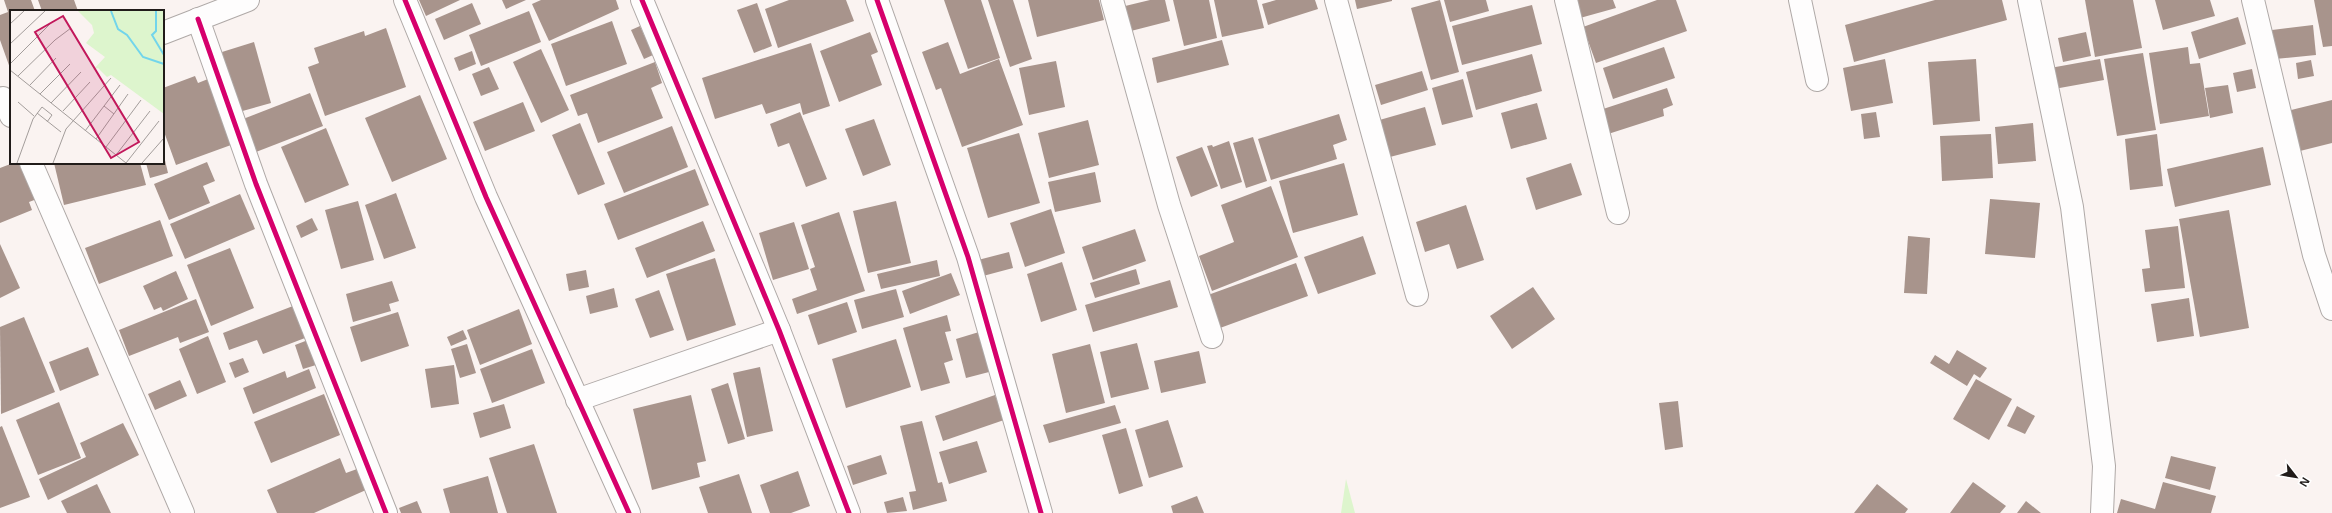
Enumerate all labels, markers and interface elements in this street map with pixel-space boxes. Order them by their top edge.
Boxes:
inset map [10,10,164,164]
north arrow [2276,457,2316,497]
text: N [2296,475,2314,490]

